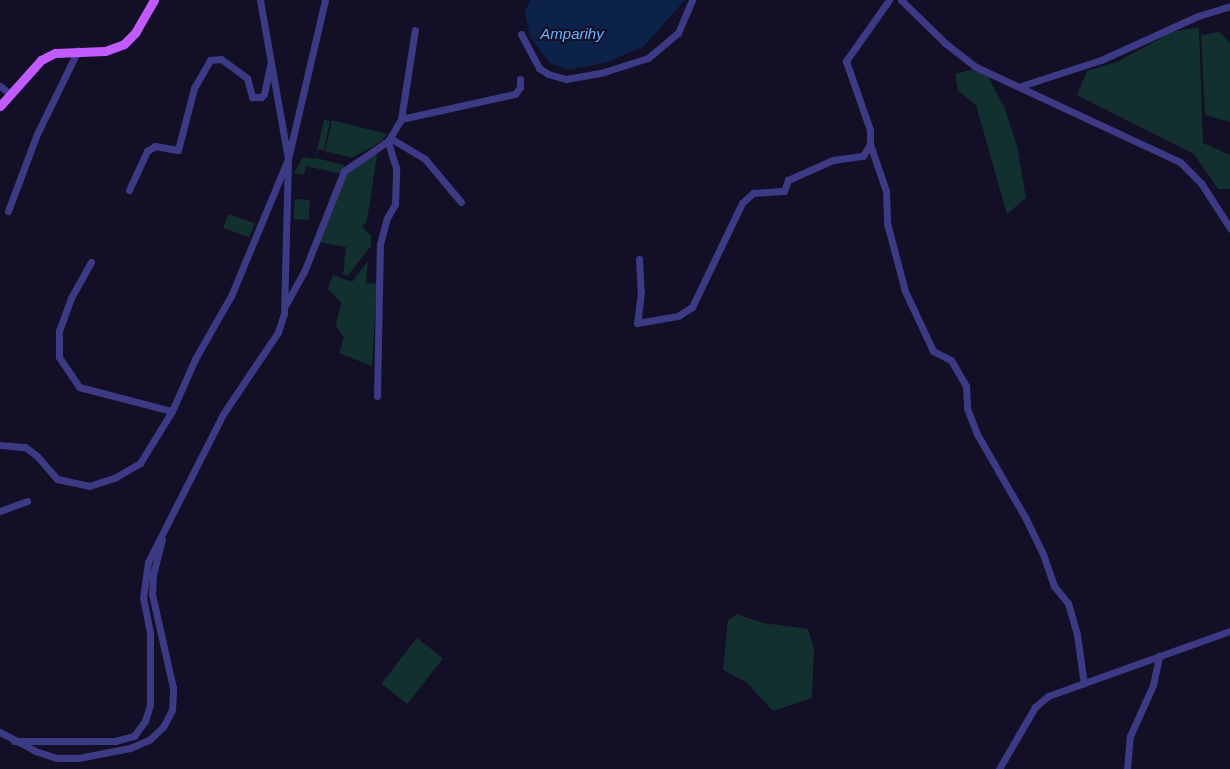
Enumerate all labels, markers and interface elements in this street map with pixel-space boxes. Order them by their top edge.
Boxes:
water label: Amparihy [540,25,604,43]

